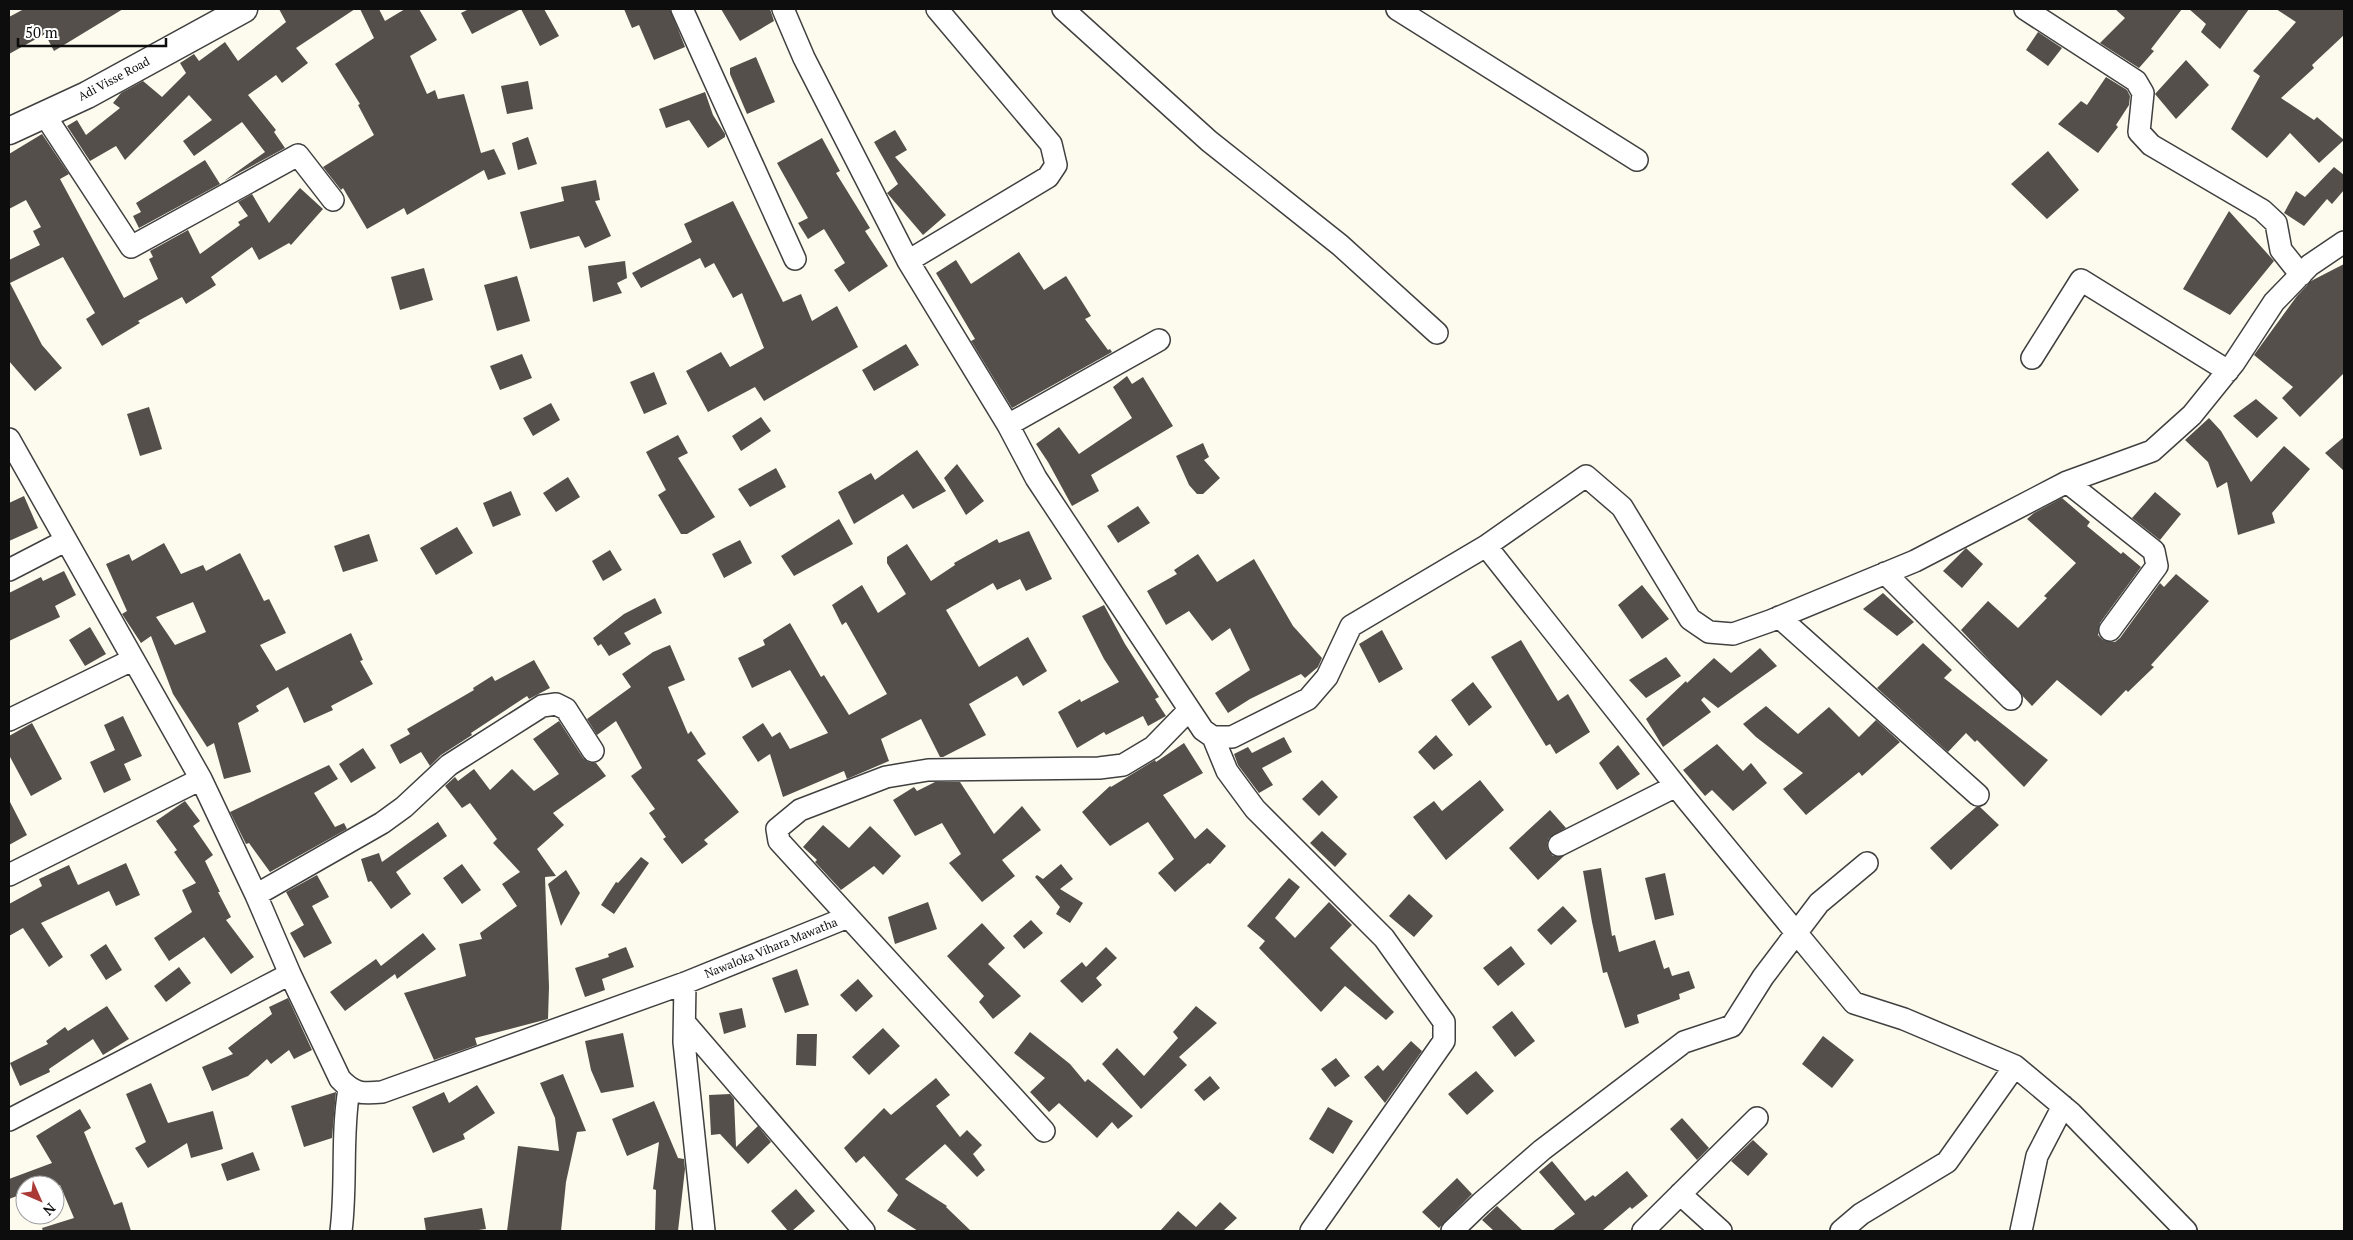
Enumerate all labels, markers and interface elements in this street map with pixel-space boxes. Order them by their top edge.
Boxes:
scale bar [18,15,165,47]
text: 50 m [25,22,58,42]
street label: Adi Visse Road [75,53,152,104]
street label: Nawaloka Vihara Mawatha [702,914,839,981]
north arrow [15,1175,65,1225]
text: N [39,1199,60,1220]

